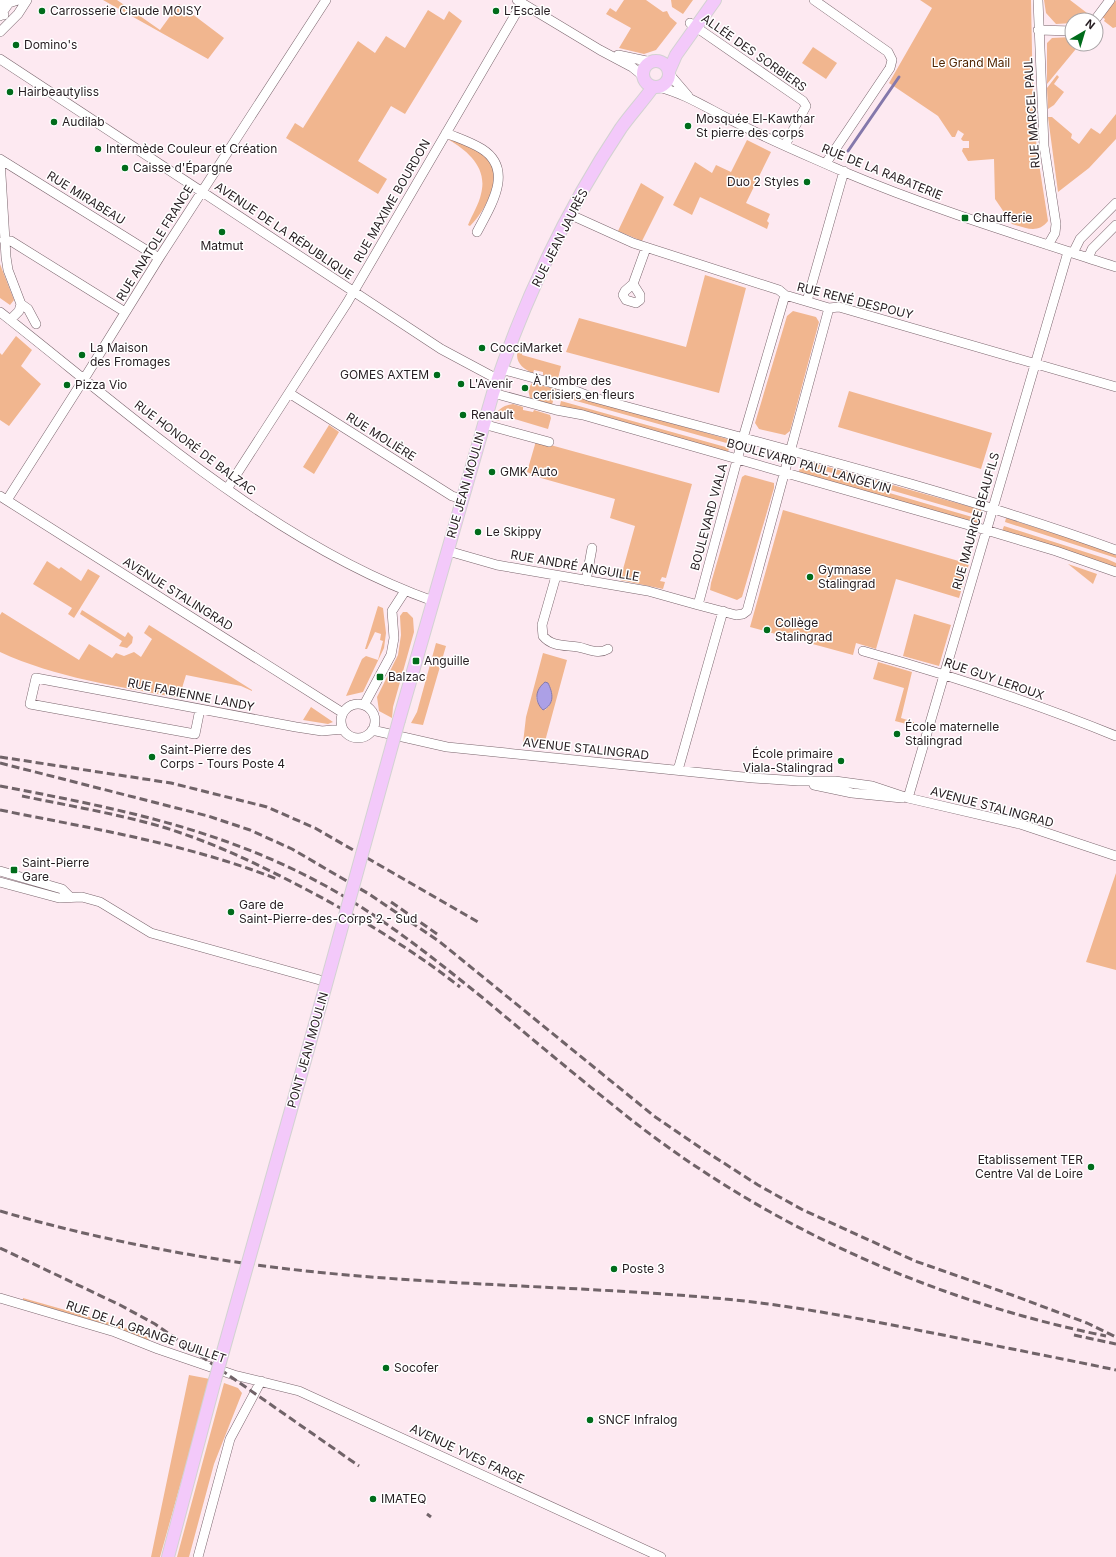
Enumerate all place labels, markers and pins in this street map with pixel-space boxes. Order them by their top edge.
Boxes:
place label: Carrosserie Claude MOISY [50,3,202,18]
place label: L’Escale [504,3,551,18]
marker: Carrosserie Claude MOISY [37,6,47,16]
marker: L’Escale [491,6,501,16]
place label: Domino's [24,37,77,52]
marker: Domino's [11,40,21,50]
place label: Hairbeautyliss [18,84,99,99]
marker: Hairbeautyliss [5,87,15,97]
place label: Mosquée El-Kawthar St pierre des corps [696,111,815,140]
place label: Audilab [62,114,105,129]
marker: Audilab [49,117,59,127]
marker: Mosquée El-Kawthar St pierre des corps [683,121,693,131]
place label: Intermède Couleur et Création [106,141,277,156]
marker: Intermède Couleur et Création [93,144,103,154]
place label: Caisse d'Épargne [133,160,233,175]
marker: Caisse d'Épargne [120,163,130,173]
place label: Duo 2 Styles [727,174,799,189]
marker: Duo 2 Styles [802,177,812,187]
place label: Chaufferie [973,210,1032,225]
marker: Chaufferie [960,213,970,223]
marker: Matmut [217,227,227,237]
place label: Matmut [200,238,244,253]
place label: La Maison des Fromages [90,340,170,369]
place label: CocciMarket [490,340,562,355]
marker: CocciMarket [477,343,487,353]
marker: La Maison des Fromages [77,350,87,360]
place label: GOMES AXTEM [340,367,429,382]
marker: GOMES AXTEM [432,370,442,380]
place label: À l'ombre des cerisiers en fleurs [533,373,635,402]
place label: L'Avenir [469,376,513,391]
place label: Pizza Vio [75,377,127,392]
marker: L'Avenir [456,379,466,389]
marker: Pizza Vio [62,380,72,390]
marker: À l'ombre des cerisiers en fleurs [520,383,530,393]
place label: Renault [471,407,514,422]
marker: Renault [458,410,468,420]
place label: GMK Auto [500,464,558,479]
marker: GMK Auto [487,467,497,477]
place label: Le Skippy [486,524,542,539]
marker: Le Skippy [473,527,483,537]
place label: Gymnase Stalingrad [818,562,875,591]
marker: Gymnase Stalingrad [805,572,815,582]
place label: Collège Stalingrad [775,615,832,644]
marker: Collège Stalingrad [762,625,772,635]
place label: Anguille [424,653,470,668]
marker: Anguille [411,656,421,666]
place label: Balzac [388,669,426,684]
marker: Balzac [375,672,385,682]
place label: École maternelle Stalingrad [905,719,999,748]
marker: École maternelle Stalingrad [892,729,902,739]
place label: Saint-Pierre des Corps - Tours Poste 4 [160,742,285,771]
place label: École primaire Viala-Stalingrad [743,746,833,775]
marker: Saint-Pierre des Corps - Tours Poste 4 [147,752,157,762]
marker: École primaire Viala-Stalingrad [836,756,846,766]
place label: Saint-Pierre Gare [22,855,89,884]
marker: Saint-Pierre Gare [9,865,19,875]
place label: Gare de Saint-Pierre-des-Corps 2 - Sud [239,897,417,926]
marker: Gare de Saint-Pierre-des-Corps 2 - Sud [226,907,236,917]
place label: Etablissement TER Centre Val de Loire [975,1152,1083,1181]
marker: Etablissement TER Centre Val de Loire [1086,1162,1096,1172]
place label: Poste 3 [622,1261,665,1276]
marker: Poste 3 [609,1264,619,1274]
place label: Socofer [394,1360,439,1375]
marker: Socofer [381,1363,391,1373]
place label: SNCF Infralog [598,1412,677,1427]
marker: SNCF Infralog [585,1415,595,1425]
place label: IMATEQ [381,1491,426,1506]
marker: IMATEQ [368,1494,378,1504]

